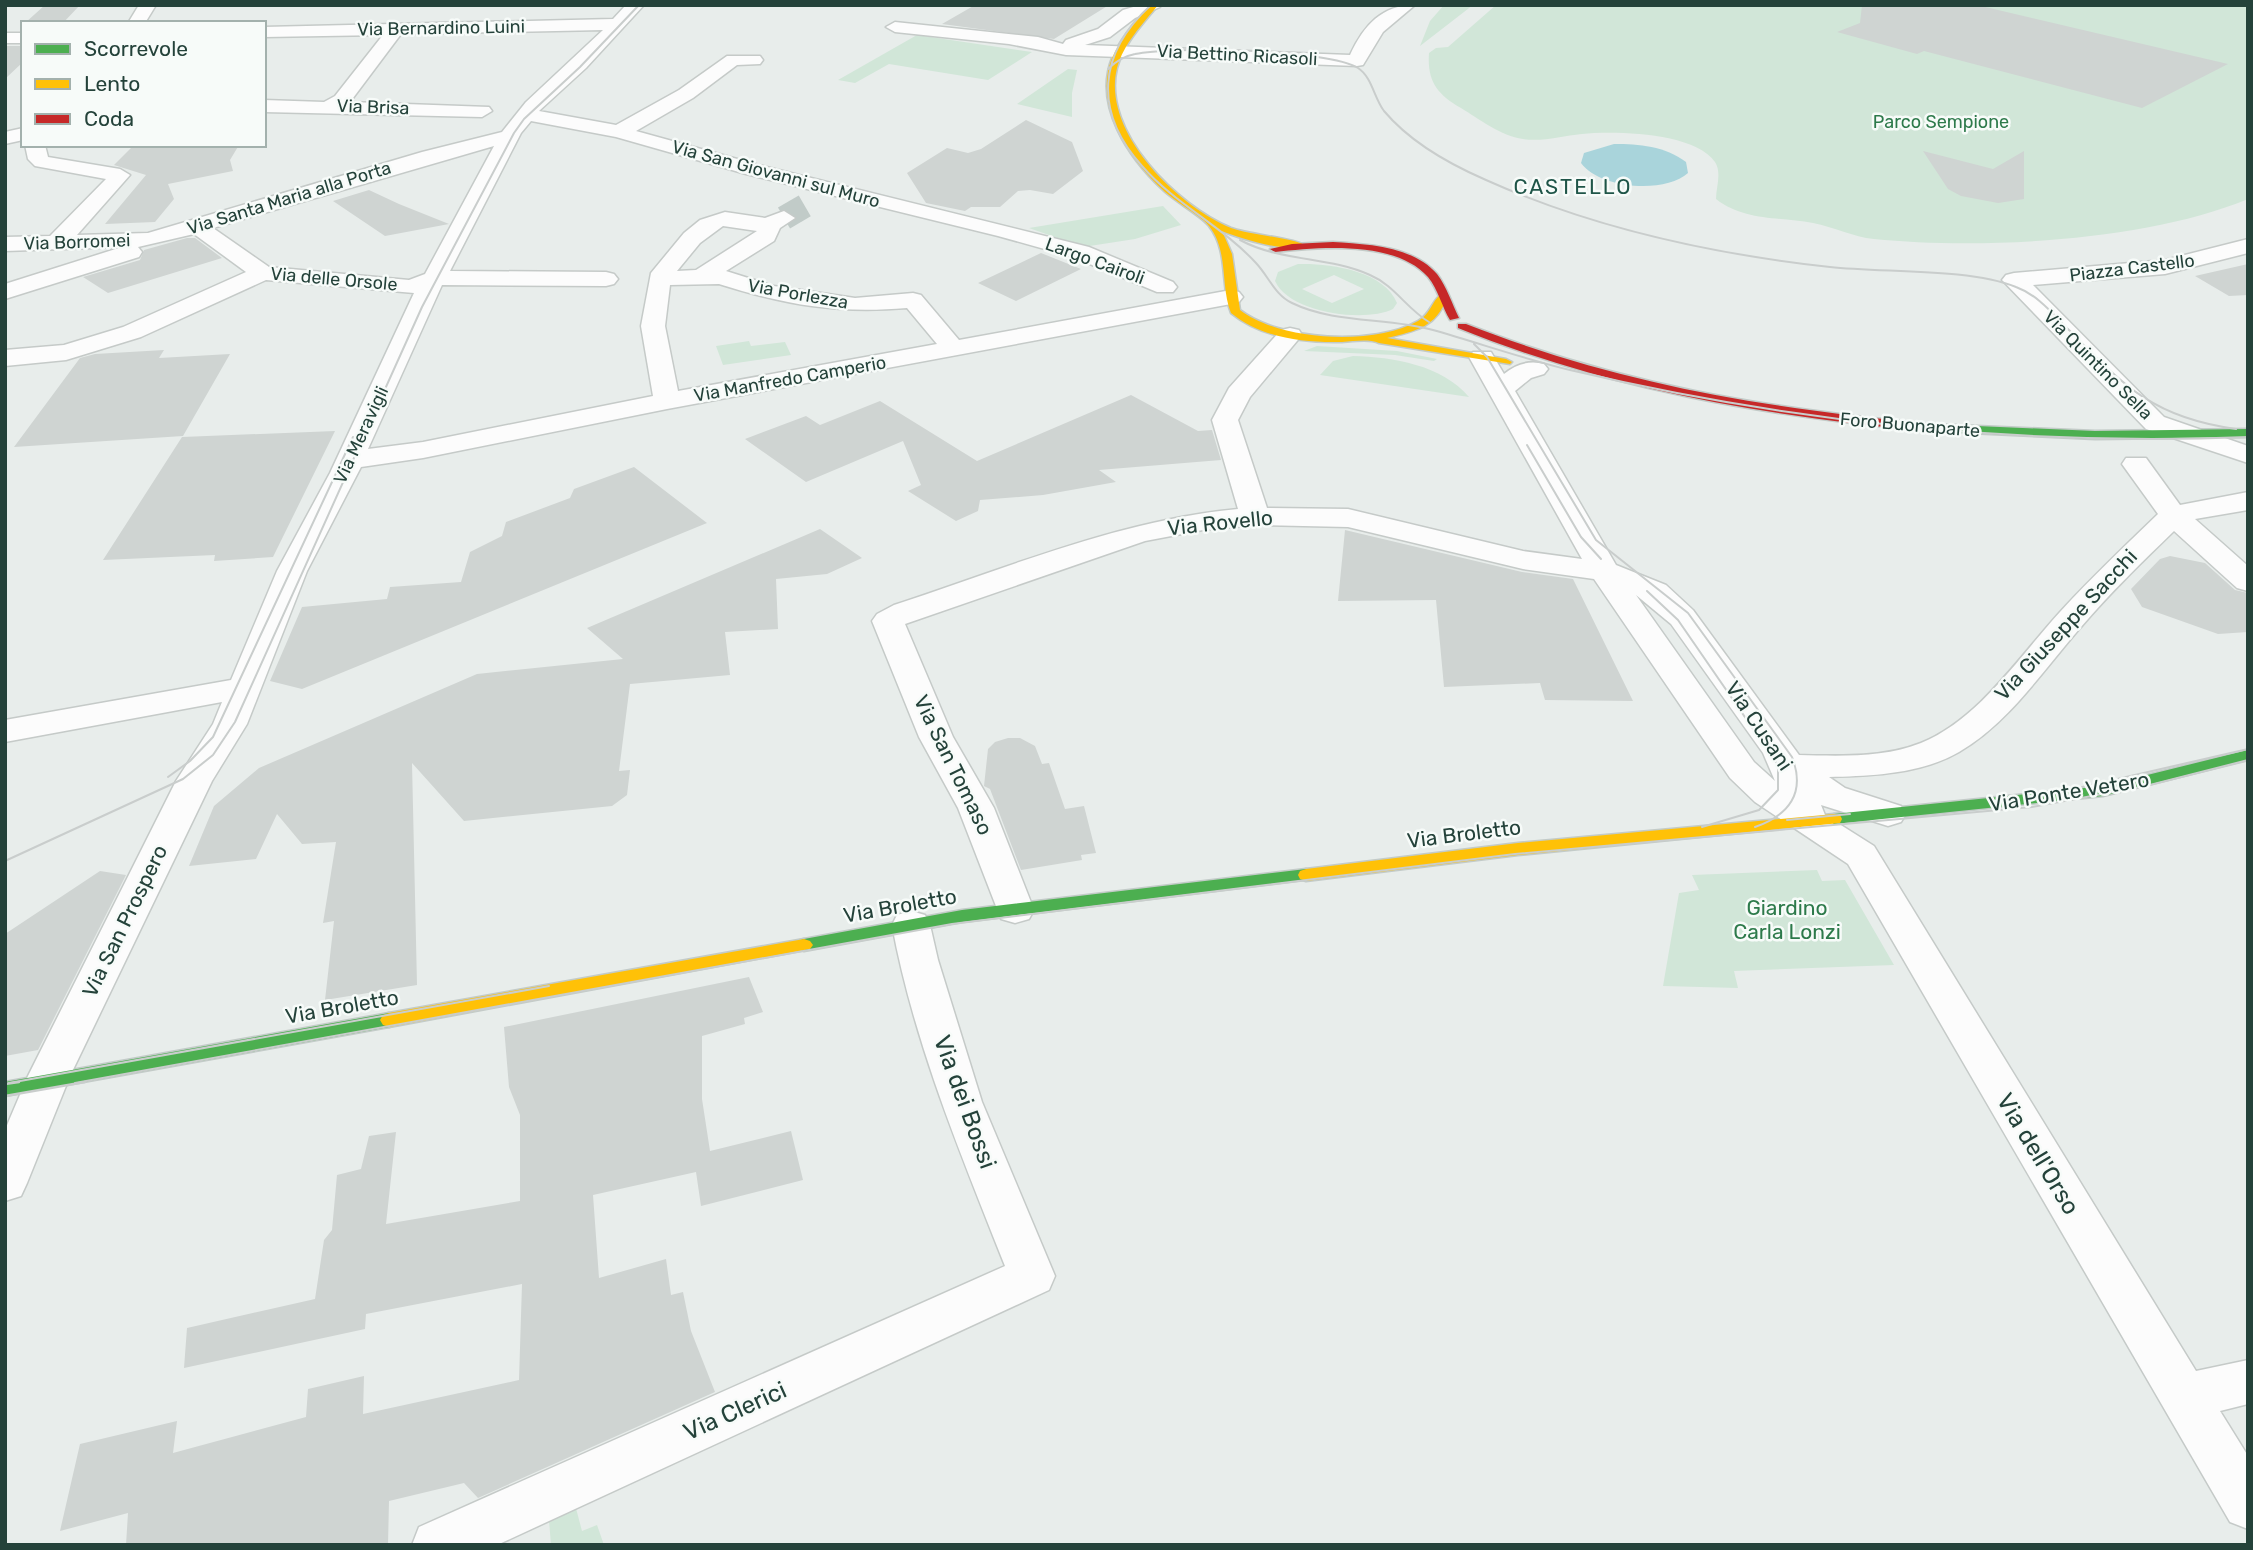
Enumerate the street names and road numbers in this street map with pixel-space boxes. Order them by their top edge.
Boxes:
street label: Via Bernardino Luini [357,16,525,40]
street label: Via Bettino Ricasoli [1156,40,1318,70]
street label: Via Brisa [336,95,410,119]
street label: Via San Giovanni sul Muro [670,136,882,212]
street label: Via Santa Maria alla Porta [184,156,394,240]
street label: Via Borromei [23,229,131,255]
street label: Largo Cairoli [1042,233,1148,289]
street label: Piazza Castello [2068,249,2196,287]
street label: Via delle Orsole [270,262,398,296]
street label: Via Porlezza [746,274,850,314]
street label: Via Quintino Sella [2039,306,2157,424]
street label: Via Manfredo Camperio [692,351,888,407]
street label: Via Meravigli [329,383,393,487]
street label: Foro Buonaparte [1839,408,1981,442]
street label: Via Rovello [1166,505,1274,540]
street label: Via Giuseppe Sacchi [1989,544,2142,705]
street label: Via Cusani [1720,676,1798,775]
street label: Via San Tomaso [909,691,998,839]
street label: Via Ponte Vetero [1987,766,2151,817]
street label: Via Broletto [1406,814,1522,853]
street label: Via San Prospero [77,841,172,1001]
street label: Via Broletto [841,883,959,928]
street label: Via Broletto [283,984,401,1029]
street label: Via dei Bossi [928,1031,1002,1173]
street label: Via dell'Orso [1991,1088,2085,1220]
street label: Via Clerici [679,1376,791,1446]

